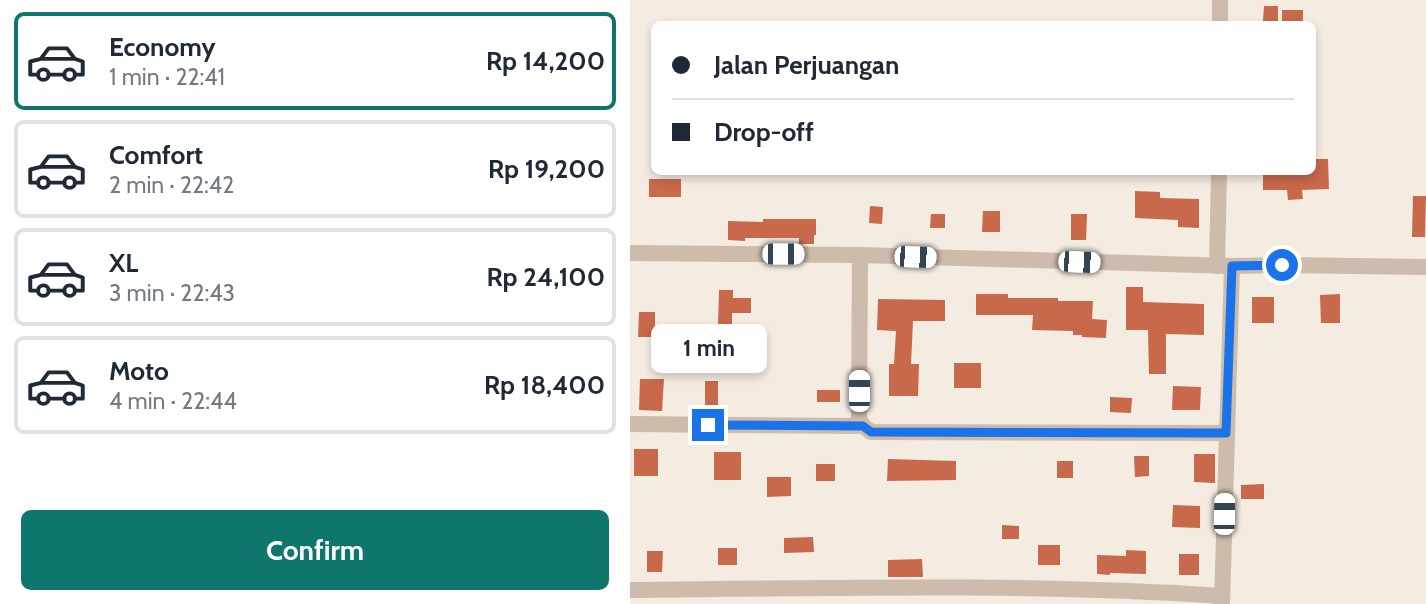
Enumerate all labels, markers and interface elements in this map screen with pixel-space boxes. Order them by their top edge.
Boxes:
icon: car [25,30,88,93]
text: Economy [109,31,215,63]
text: Rp 14,200 [486,45,605,77]
text: Jalan Perjuangan [714,49,899,81]
text: 1 min · 22:41 [109,63,225,91]
text: Drop-off [714,116,814,148]
icon: car [25,138,88,201]
text: Comfort [109,139,203,171]
text: Rp 19,200 [488,153,605,185]
text: 2 min · 22:42 [109,171,234,199]
car [763,244,805,265]
icon: car [25,246,88,309]
car [894,246,937,268]
text: XL [109,247,138,279]
route start [1266,249,1298,281]
car [1058,251,1101,273]
text: Rp 24,100 [486,261,605,293]
text: 3 min · 22:43 [109,279,235,307]
callout: 1 min [650,324,766,372]
text: 1 min [683,334,735,362]
icon: car [25,354,88,417]
text: Moto [109,355,169,387]
text: Rp 18,400 [484,369,605,401]
car [849,370,870,412]
text: 4 min · 22:44 [109,387,237,415]
route end [692,409,724,441]
car [1214,493,1235,535]
button: Confirm [21,510,609,590]

